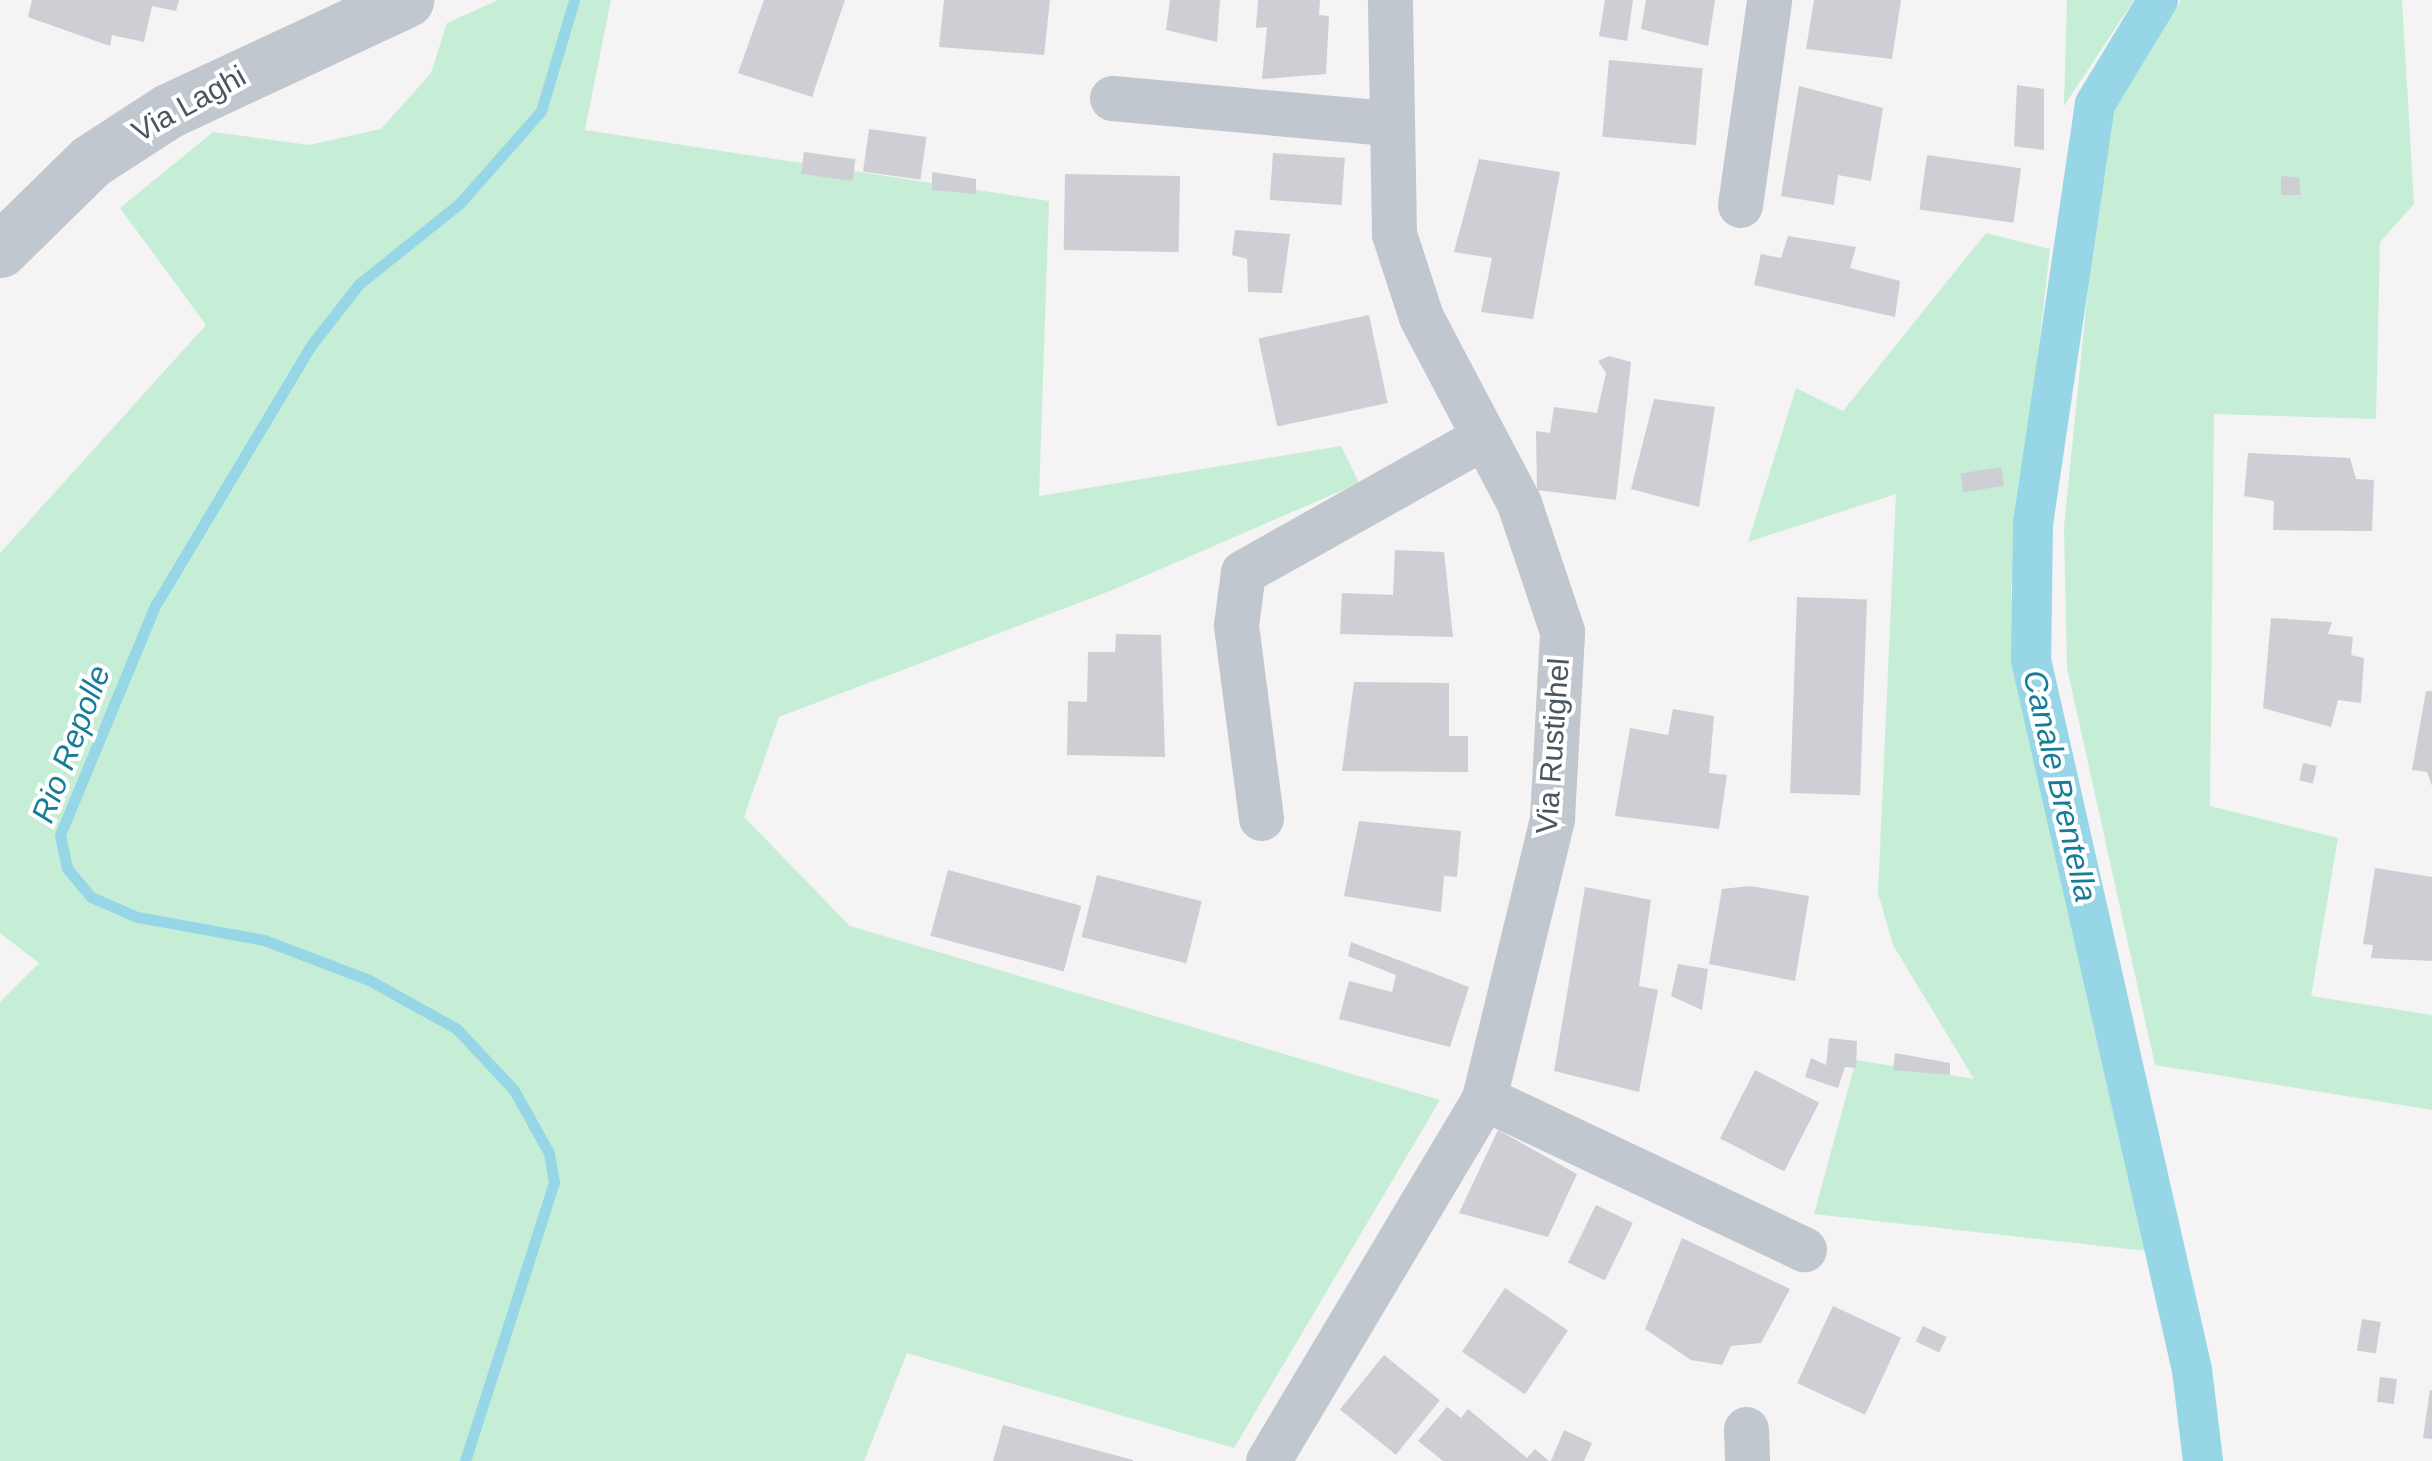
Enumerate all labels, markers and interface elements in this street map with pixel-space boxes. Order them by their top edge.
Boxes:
street label: Via Laghi [126,58,252,150]
street label: Via Rustighel [1529,657,1577,835]
water label: Rio Repolle [23,660,119,828]
water label: Canale Brentella [2015,666,2105,906]

